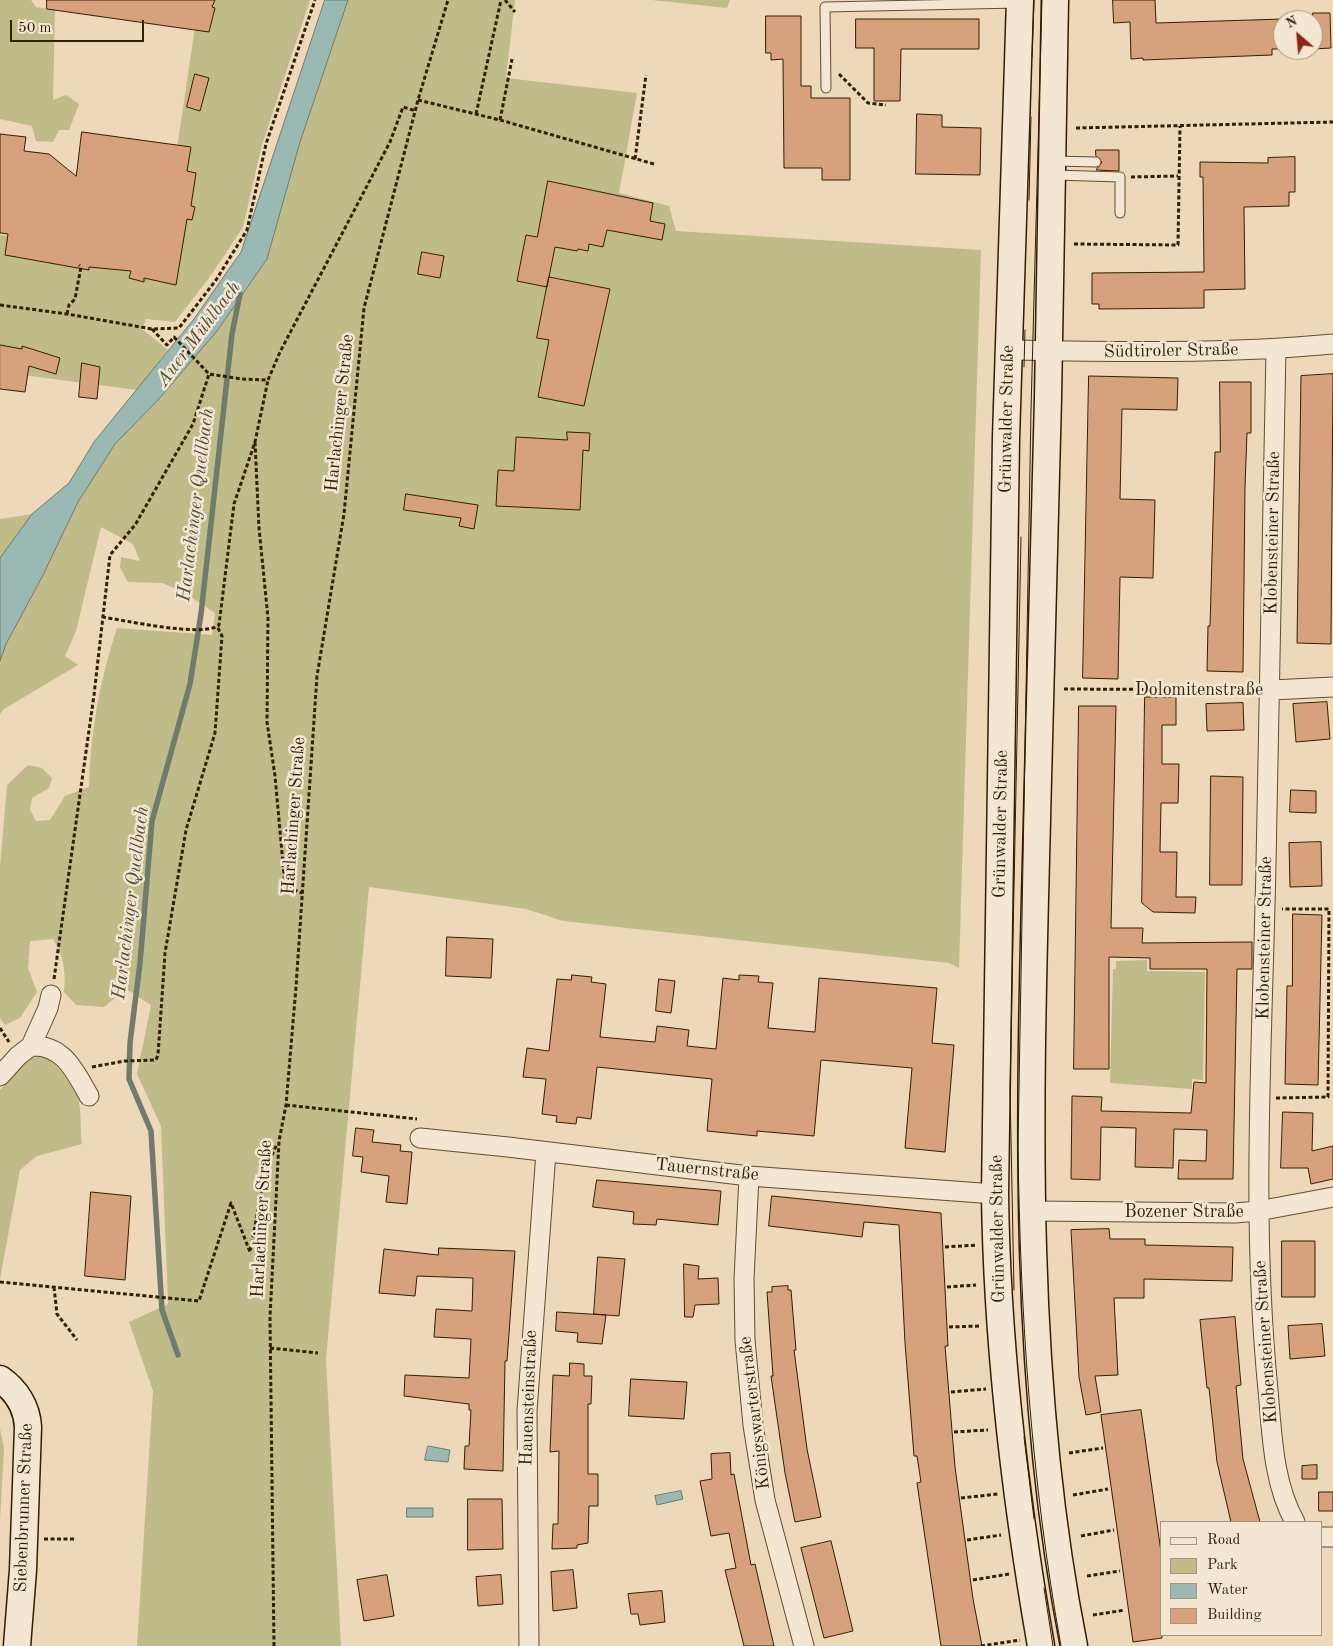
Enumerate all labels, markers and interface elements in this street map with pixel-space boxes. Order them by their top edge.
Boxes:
scale bar [12,10,146,42]
north arrow [1273,10,1323,60]
text: N [1284,14,1300,31]
text: 50 m [18,21,52,36]
water label: Auer Mühlbach [152,277,246,391]
street label: Harlachinger Straße [321,333,359,493]
street label: Südtiroler Straße [1103,339,1239,363]
street label: Grünwalder Straße [995,345,1019,493]
water label: Harlachinger Quellbach [173,407,219,603]
street label: Klobensteiner Straße [1261,451,1285,615]
street label: Dolomitenstraße [1135,679,1263,701]
street label: Harlachinger Straße [278,736,310,896]
street label: Grünwalder Straße [989,750,1013,898]
water label: Harlachinger Quellbach [108,805,154,1001]
street label: Klobensteiner Straße [1253,856,1277,1020]
street label: Harlachinger Straße [247,1139,277,1299]
street label: Tauernstraße [654,1154,760,1186]
street label: Grünwalder Straße [986,1155,1010,1303]
street label: Bozener Straße [1124,1201,1244,1223]
street label: Klobensteiner Straße [1250,1260,1282,1424]
street label: Hauensteinstraße [516,1330,542,1466]
street label: Königswarterstraße [735,1335,775,1491]
street label: Siebenbrunner Straße [10,1423,38,1593]
legend [1160,1521,1323,1636]
text: Road [1207,1533,1240,1548]
text: Park [1207,1558,1238,1573]
text: Water [1207,1583,1248,1598]
text: Building [1207,1608,1262,1623]

